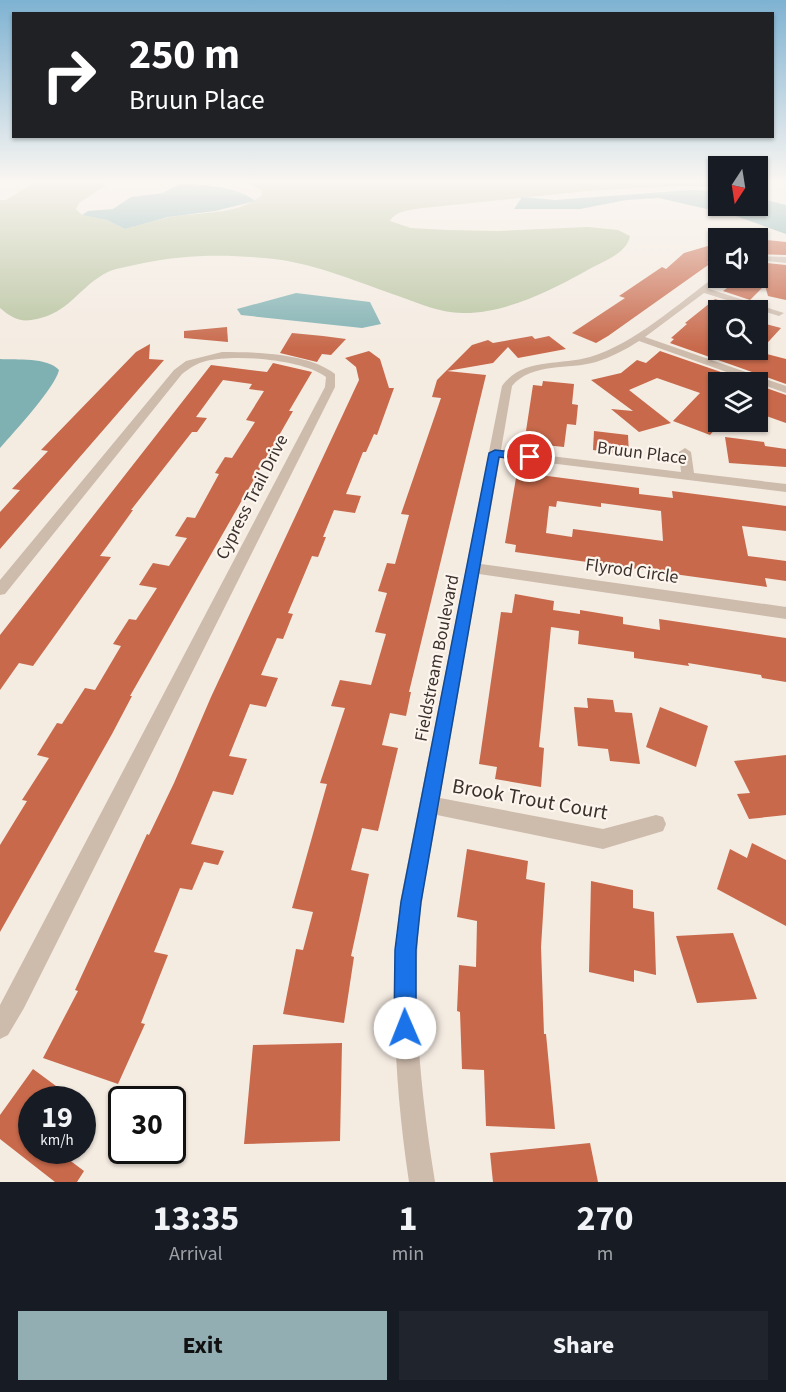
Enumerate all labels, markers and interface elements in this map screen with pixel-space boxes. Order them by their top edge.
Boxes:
text: 250 m [129,25,240,85]
icon: right [30,36,108,114]
text: Bruun Place [129,81,265,120]
north arrow [708,156,768,216]
map controls [708,156,768,432]
button: sound [708,228,768,288]
button: search [708,300,768,360]
button: layers [708,372,768,432]
street label: Cypress Trail Drive [210,430,294,564]
pin [504,431,555,482]
street label: Bruun Place [596,435,688,471]
icon: arrive [513,440,546,473]
street label: Flyrod Circle [584,552,680,590]
street label: Fieldstream Boulevard [409,572,465,744]
street label: Brook Trout Court [450,771,610,827]
position arrow [373,996,437,1060]
speed limit sign: 30 [108,1086,186,1164]
text: 19 [41,1096,73,1139]
text: km/h [40,1130,74,1151]
text: 13:35 [152,1193,239,1244]
text: 1 [398,1193,417,1244]
text: 270 [577,1193,634,1244]
text: Arrival [169,1240,223,1268]
text: min [392,1240,424,1268]
text: m [597,1240,613,1268]
button: Exit [18,1311,387,1380]
button: Share [399,1311,768,1380]

